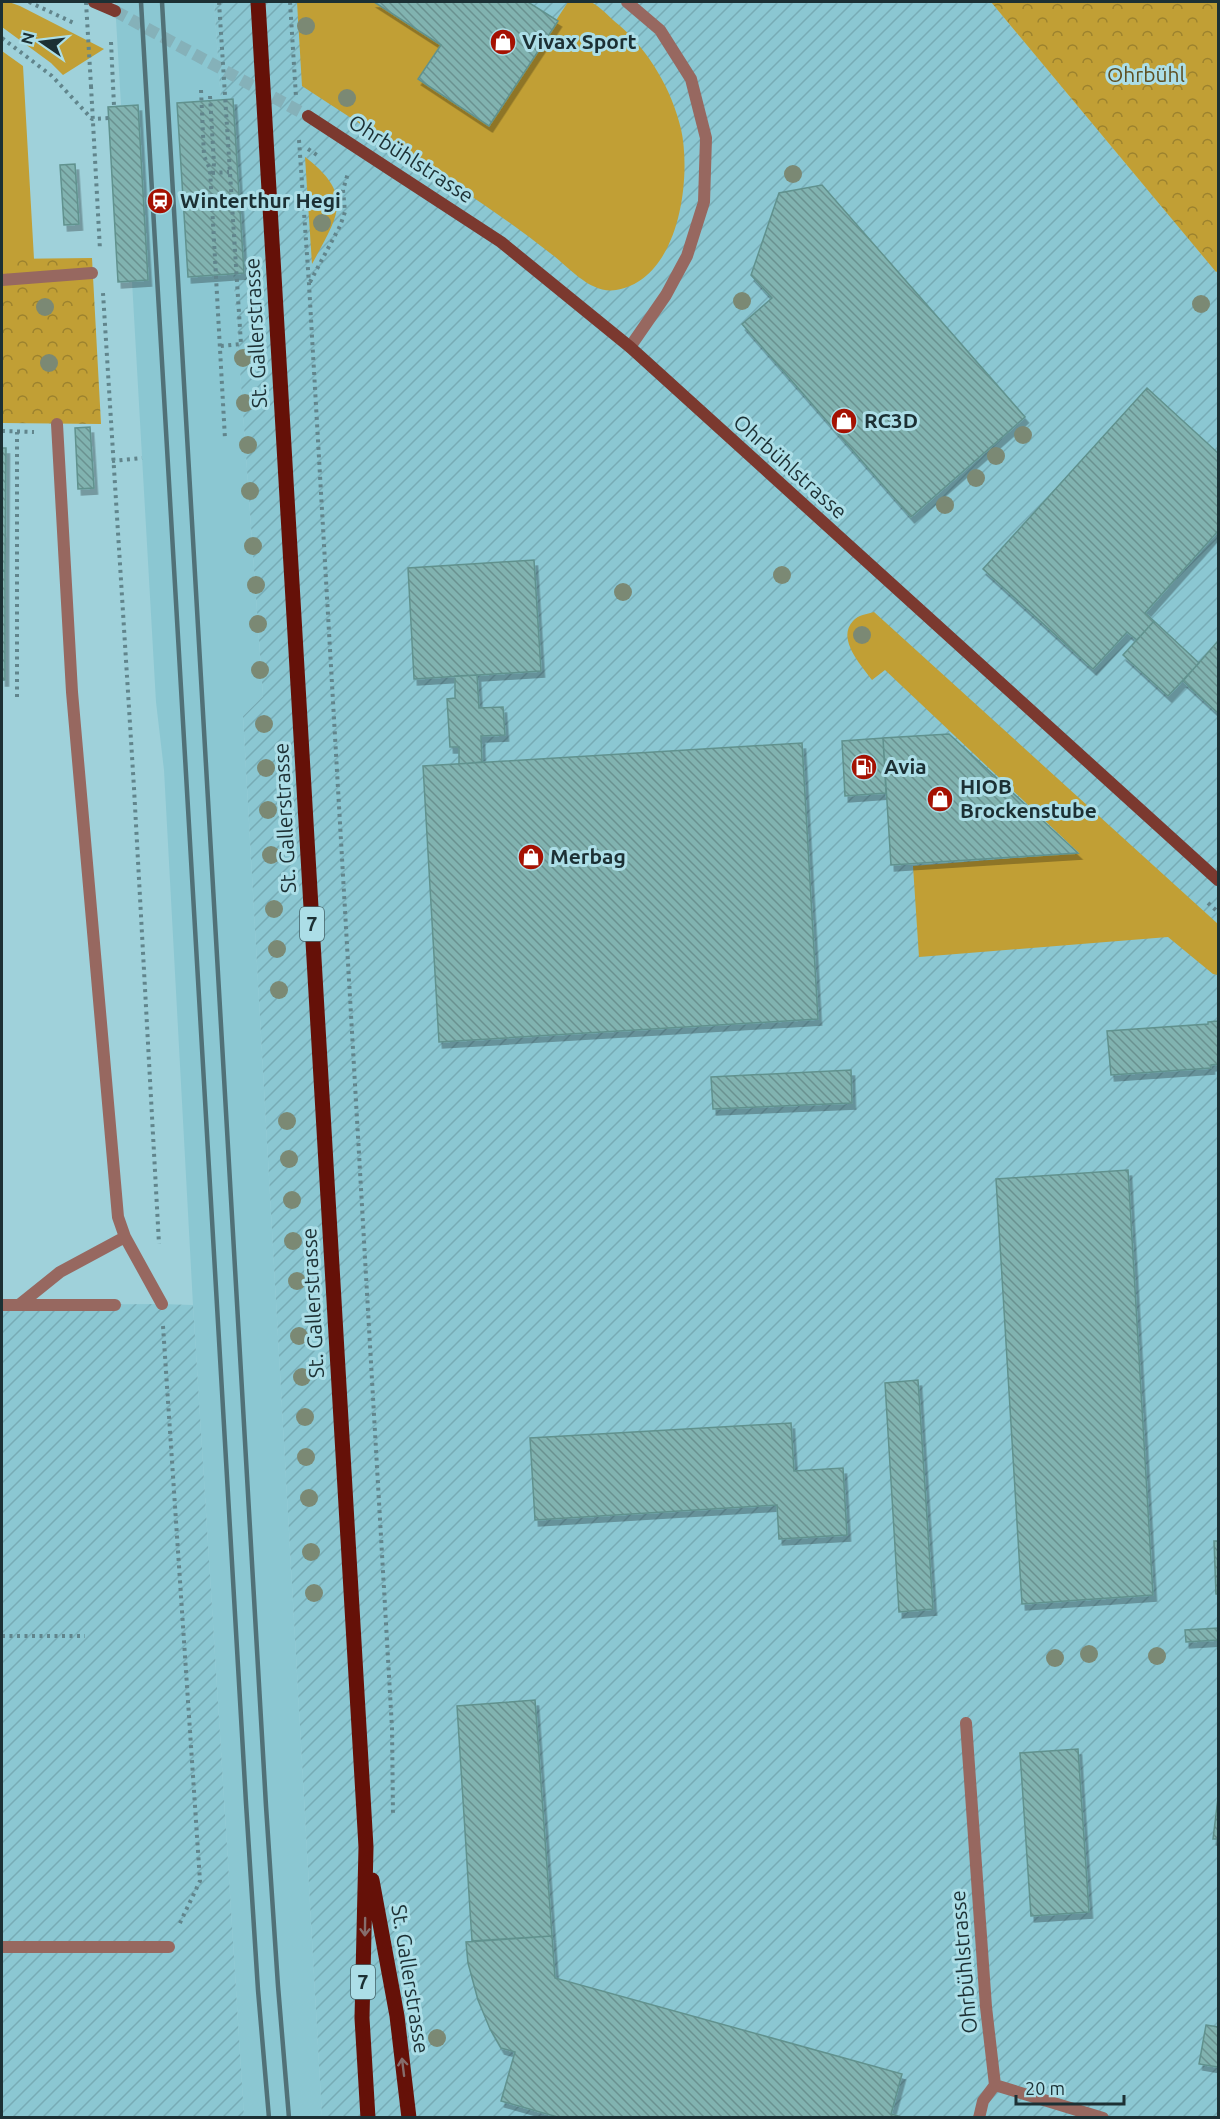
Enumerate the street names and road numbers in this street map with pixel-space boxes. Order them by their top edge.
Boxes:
street label: Ohrbühlstrasse [345,109,478,207]
street label: St. Gallerstrasse [239,257,271,409]
street label: Ohrbühlstrasse [729,409,852,523]
street label: St. Gallerstrasse [268,742,300,894]
road number: 7 [300,907,324,941]
street label: St. Gallerstrasse [296,1227,328,1379]
street label: Ohrbühlstrasse [945,1889,981,2035]
street label: St. Gallerstrasse [387,1903,435,2055]
road number: 7 [351,1965,375,1999]

